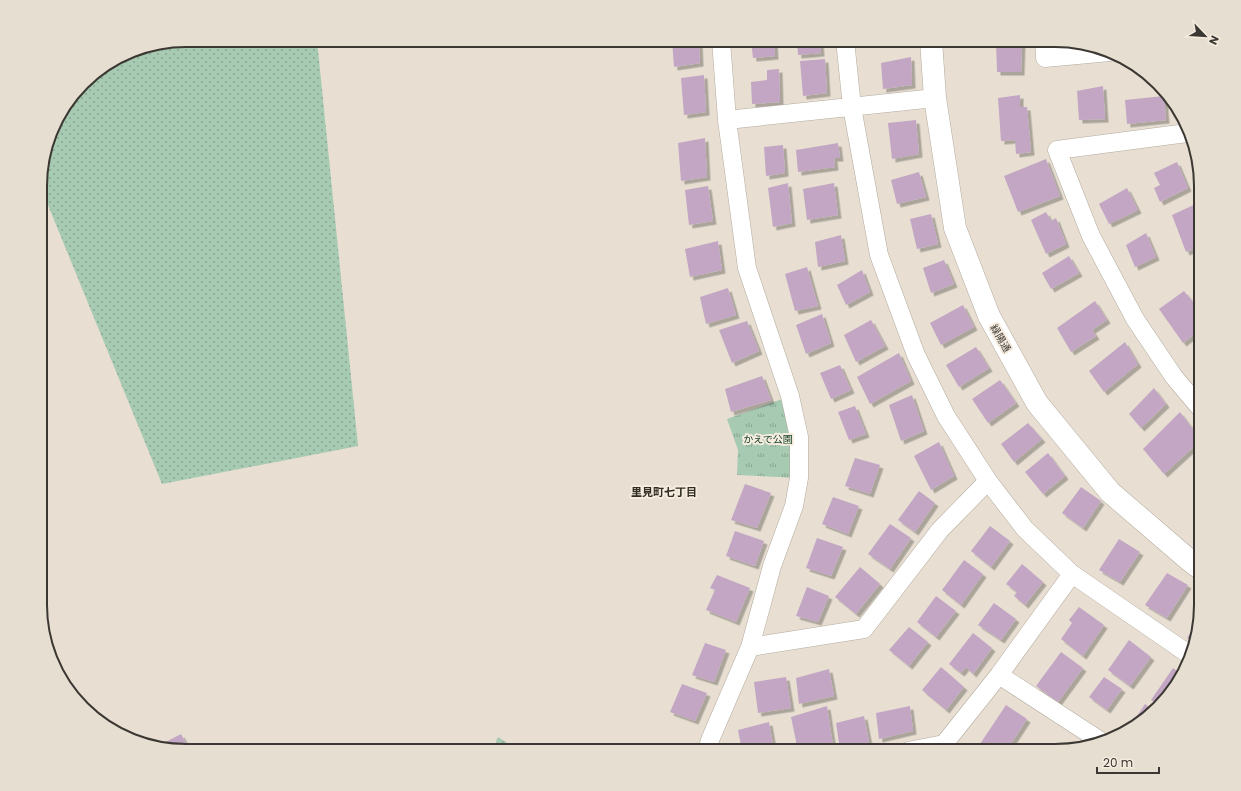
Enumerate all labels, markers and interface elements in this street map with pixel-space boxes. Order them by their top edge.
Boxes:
north arrow [1185,16,1225,56]
text: N [1205,33,1223,47]
street label: 緑陽通 [987,322,1015,355]
park label: かえで公園 [743,432,793,447]
district label: 里見町七丁目 [631,484,697,500]
scale bar [1097,749,1159,775]
text: 20 m [1103,754,1133,771]

